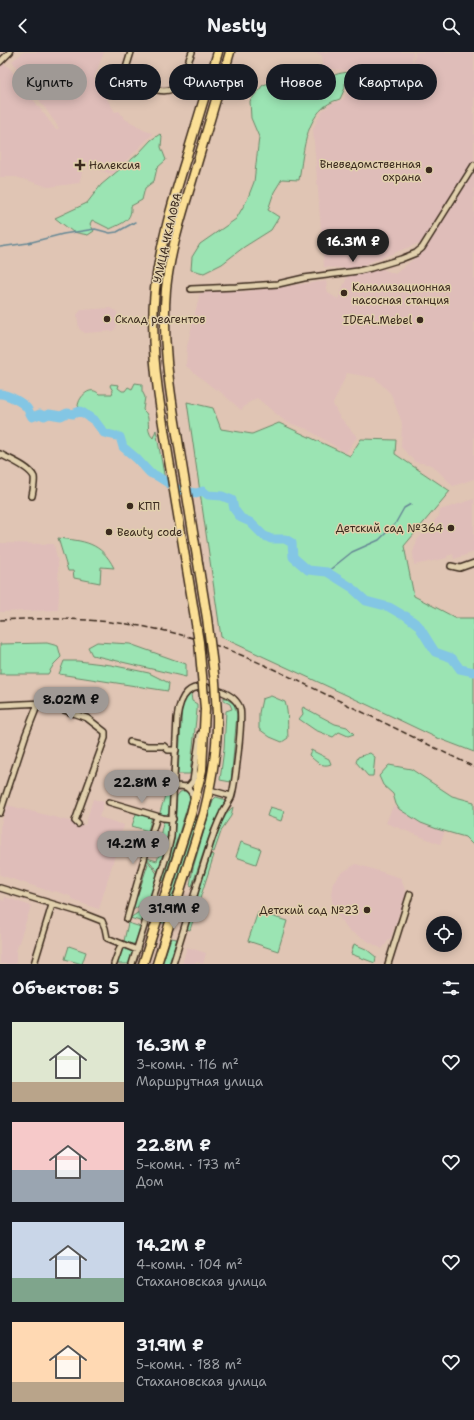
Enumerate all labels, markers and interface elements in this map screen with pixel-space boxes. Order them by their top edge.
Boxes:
text: Nestly [207,14,267,38]
icon: back [12,15,34,37]
icon: search [440,15,462,37]
chip: Купить [12,64,87,100]
chip: Снять [95,64,161,100]
chip: Фильтры [169,64,258,100]
chip: Новое [266,64,336,100]
chip: Квартира [344,64,437,100]
place label: Вневедомственная охрана [320,157,421,185]
place label: Налексия [89,158,140,173]
marker: Налексия [74,159,86,171]
marker: Вневедомственная охрана [424,165,434,175]
street label: УЛИЦА ЧКАЛОВА [150,191,185,285]
pin: 16.3M ₽ [316,229,390,263]
text: 16.3M ₽ [326,233,380,250]
place label: Канализационная насосная станция [352,280,451,308]
marker: Канализационная насосная станция [339,288,349,298]
place label: Склад реагентов [115,312,205,327]
place label: IDEAL.Mebel [343,313,413,328]
marker: Склад реагентов [102,314,112,324]
marker: IDEAL.Mebel [415,315,425,325]
place label: КПП [138,499,160,514]
marker: КПП [125,501,135,511]
place label: Детский сад №364 [336,521,443,536]
marker: Детский сад №364 [446,523,456,533]
place label: Beauty code [117,525,182,540]
marker: Beauty code [104,527,114,537]
pin: 8.02M ₽ [34,687,108,721]
text: 8.02M ₽ [43,691,99,708]
pin: 22.8M ₽ [105,770,179,804]
text: 22.8M ₽ [113,774,171,791]
pin: 14.2M ₽ [96,831,170,865]
text: 14.2M ₽ [106,835,160,852]
pin: 31.9M ₽ [137,896,211,930]
text: 31.9M ₽ [148,900,200,917]
place label: Детский сад №23 [259,903,359,918]
marker: Детский сад №23 [362,905,372,915]
map controls [426,916,462,952]
button: locate [426,916,462,952]
text: Объектов: 5 [12,977,119,999]
icon: filters [440,977,462,999]
text: 16.3M ₽ [136,1034,207,1056]
icon: home [44,1038,92,1086]
icon: heart [440,1051,462,1073]
text: 3-комн. · 116 m² [136,1056,239,1073]
text: Маршрутная улица [136,1073,263,1090]
text: 22.8M ₽ [136,1134,211,1156]
icon: home [44,1138,92,1186]
icon: heart [440,1151,462,1173]
text: 5-комн. · 173 m² [136,1156,241,1173]
text: Дом [136,1173,164,1190]
text: 14.2M ₽ [136,1234,206,1256]
icon: home [44,1238,92,1286]
icon: heart [440,1251,462,1273]
text: 4-комн. · 104 m² [136,1256,243,1273]
text: Стахановская улица [136,1273,267,1290]
text: 31.9M ₽ [136,1334,204,1356]
icon: home [44,1338,92,1386]
icon: heart [440,1351,462,1373]
text: 5-комн. · 188 m² [136,1356,242,1373]
text: Стахановская улица [136,1373,267,1390]

